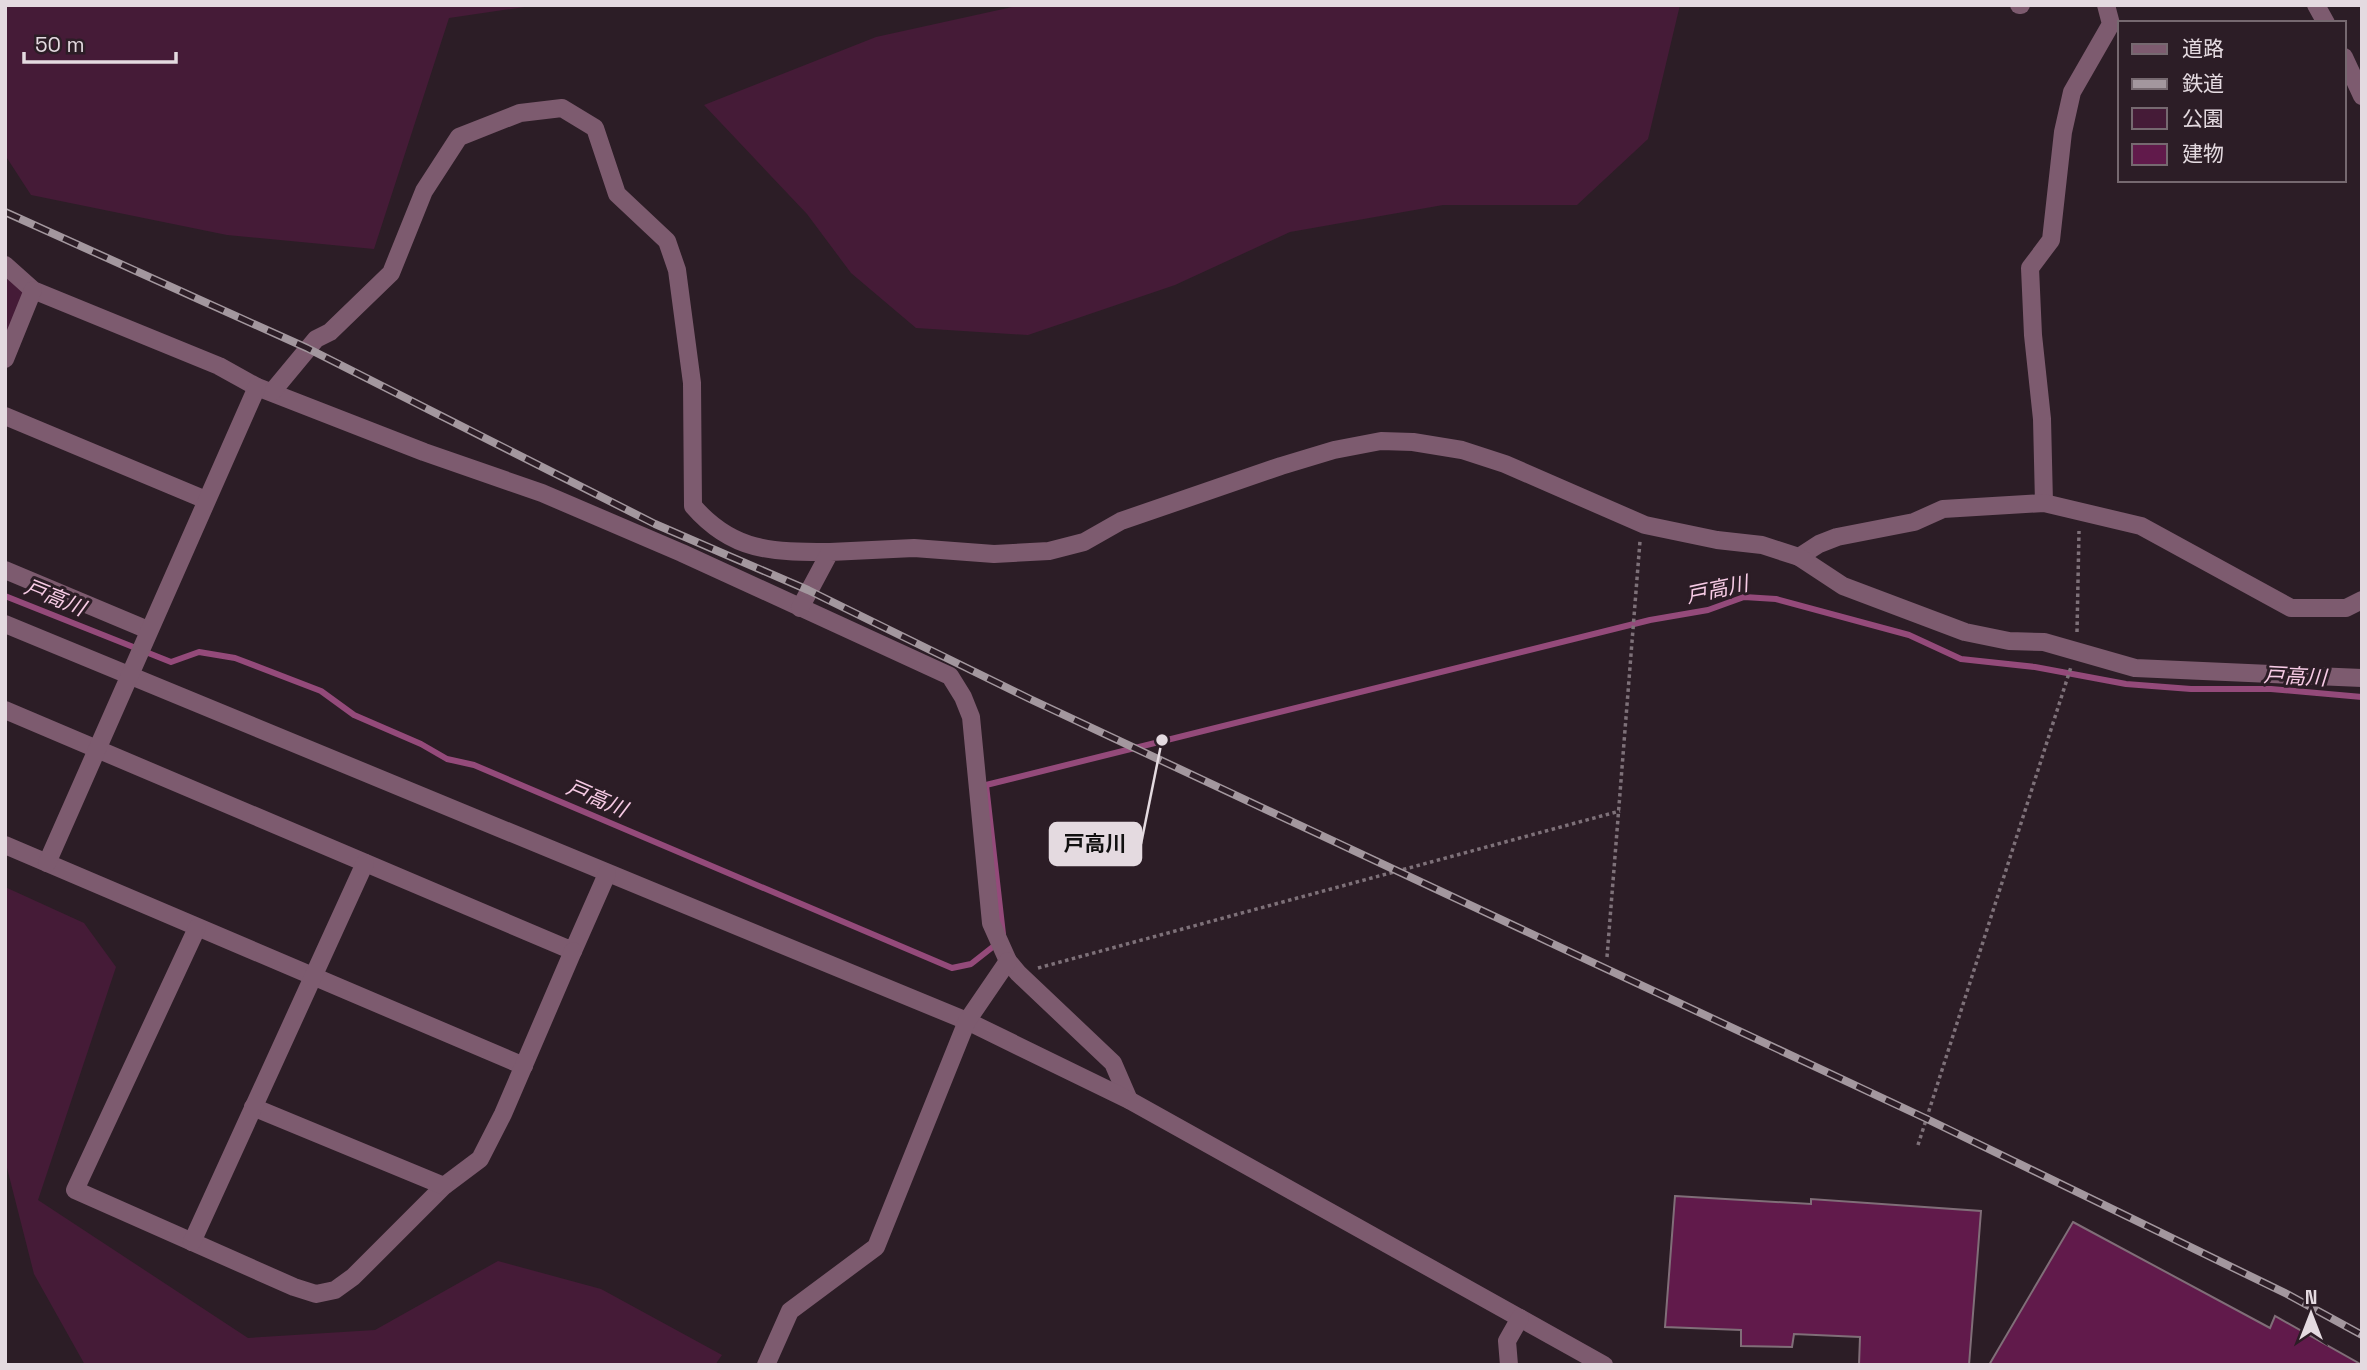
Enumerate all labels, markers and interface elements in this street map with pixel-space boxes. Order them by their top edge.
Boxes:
scale bar [24,21,177,65]
legend [2118,21,2346,182]
text: 50 m [35,31,85,58]
text: 道路 [2182,35,2224,62]
text: 鉄道 [2182,70,2224,97]
text: 公園 [2182,105,2224,132]
text: 建物 [2182,140,2224,167]
water label: 戸高川 [1683,569,1753,609]
water label: 戸高川 [21,573,91,622]
water label: 戸高川 [2263,661,2329,691]
water label: 戸高川 [563,773,633,824]
callout: 戸高川 [1050,823,1141,865]
text: 戸高川 [1064,830,1127,857]
north arrow [2276,1279,2346,1349]
text: N [2305,1285,2317,1310]

